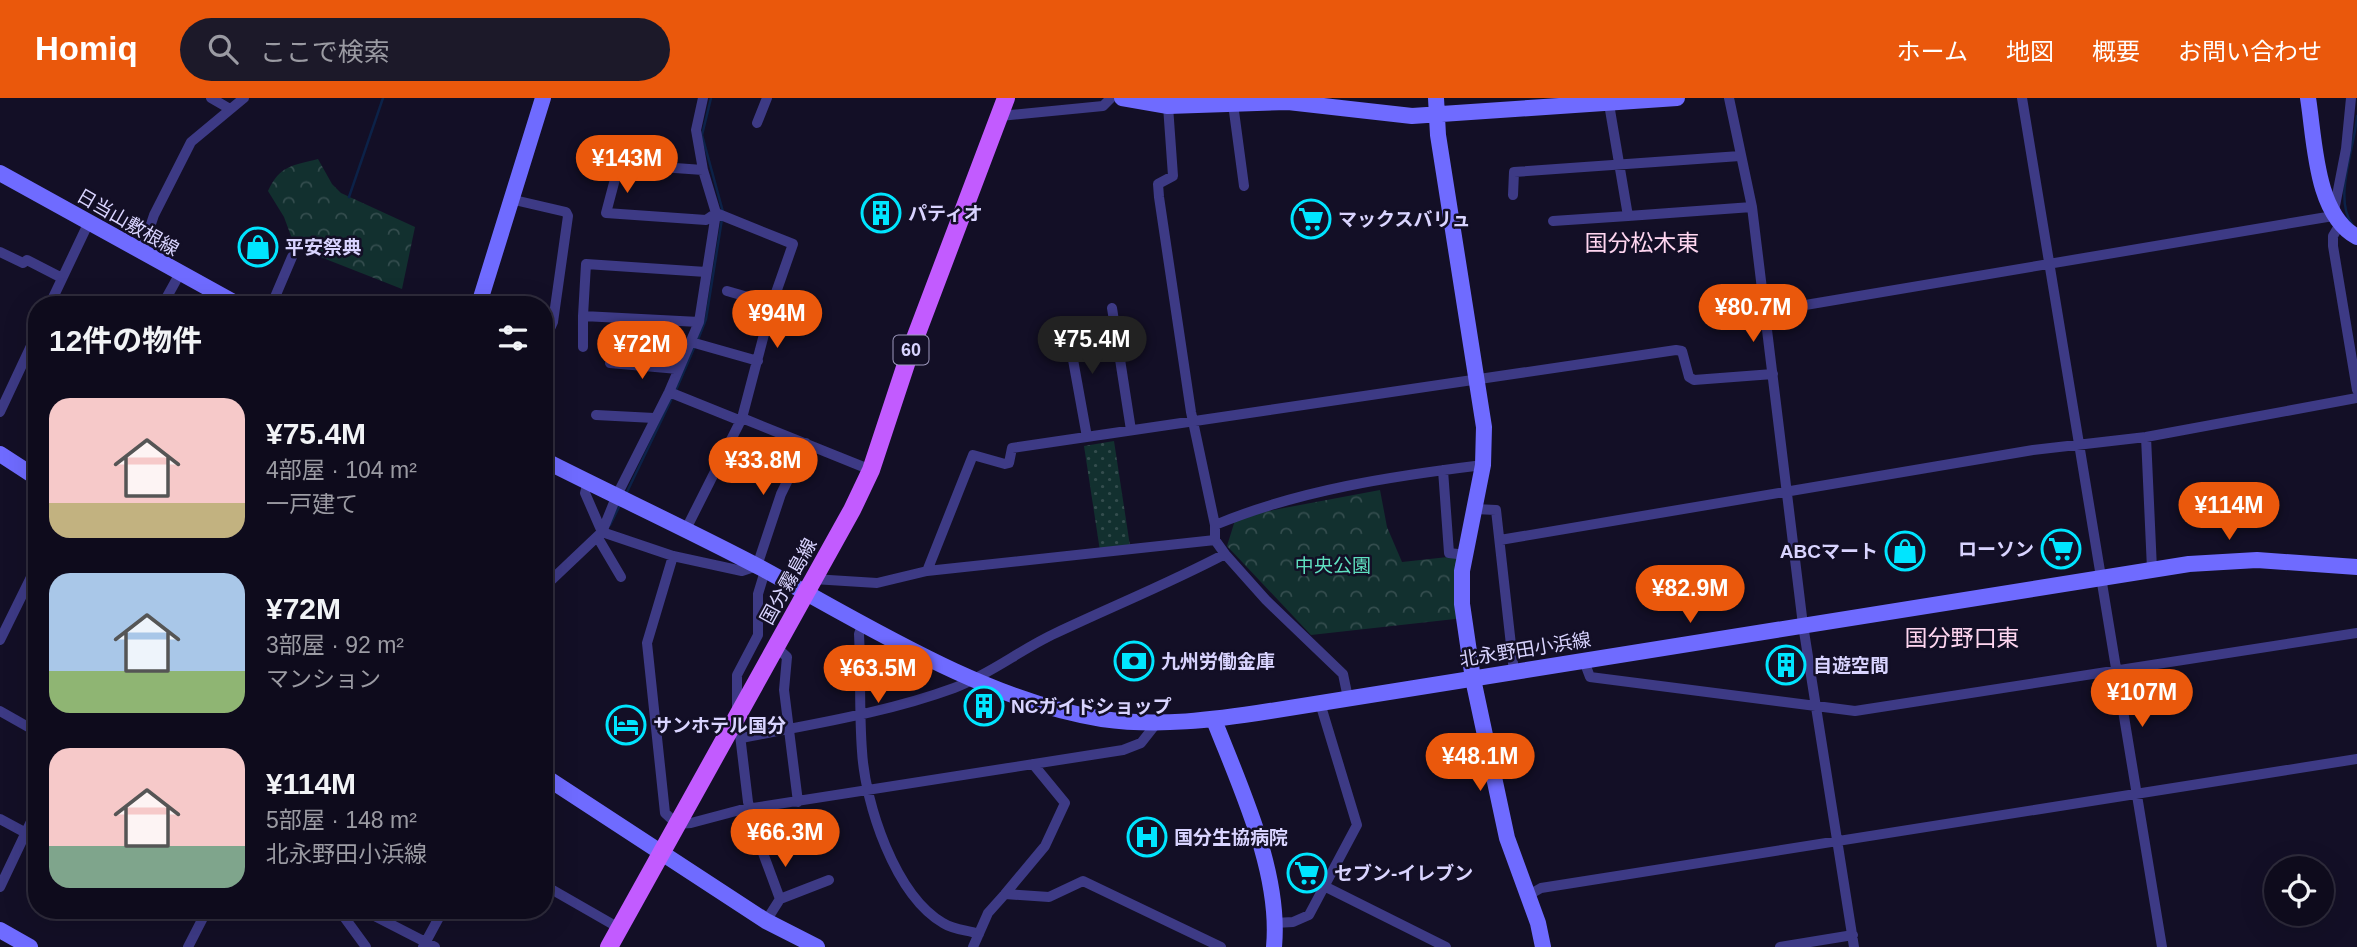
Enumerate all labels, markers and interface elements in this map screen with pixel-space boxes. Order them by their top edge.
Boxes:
search box [180,18,670,81]
text: Homiq [35,30,138,67]
icon: search [204,30,242,68]
text: ここで検索 [260,37,390,67]
text: ホーム [1897,38,1968,65]
text: 地図 [2006,38,2054,65]
text: 概要 [2092,38,2140,65]
text: お問い合わせ [2178,38,2322,65]
pin: ¥143M [578,136,676,195]
text: ¥143M [592,145,662,171]
street label: 日当山敷根線 [73,185,182,260]
building icon: パティオ [860,192,902,234]
supermarket icon: マックスバリュ [1290,198,1332,240]
place label: パティオ [908,203,983,224]
place label: マックスバリュ [1338,209,1470,230]
shop icon: 平安祭典 [237,226,279,268]
district label: 国分松木東 [1585,230,1700,256]
place label: 平安祭典 [285,237,361,258]
pin: ¥80.7M [1696,285,1810,344]
pin: ¥94M [736,290,818,350]
text: ¥80.7M [1715,294,1791,320]
text: ¥94M [748,300,806,326]
pin: ¥75.4M [1035,316,1149,376]
icon: filters [494,319,532,357]
pin: ¥72M [601,322,683,381]
text: 12件の物件 [49,324,202,357]
text: ¥75.4M [1054,326,1130,352]
text: ¥72M [613,331,671,357]
road number: 60 [894,336,928,364]
text: ¥75.4M [266,417,366,450]
icon: home [105,426,189,510]
pin: ¥33.8M [706,438,820,497]
text: ¥33.8M [725,447,801,473]
text: 4部屋 · 104 m² [266,457,417,483]
pin: ¥114M [2180,482,2278,542]
text: 一戸建て [266,491,358,517]
text: ¥114M [2194,492,2264,518]
supermarket icon: ローソン [2040,528,2082,570]
shop icon: ABCマート [1884,530,1926,572]
street label: 国分霧島線 [756,535,821,628]
place label: ローソン [1958,539,2034,560]
place label: ABCマート [1780,541,1878,562]
park label: 中央公園 [1295,555,1371,576]
pin: ¥82.9M [1633,566,1747,625]
text: ¥82.9M [1652,575,1728,601]
text: ¥72M [266,592,341,625]
icon: home [105,601,189,685]
district label: 国分野口東 [1905,625,2020,651]
street label: 北永野田小浜線 [1458,629,1592,670]
text: 3部屋 · 92 m² [266,632,404,658]
bank icon: 九州労働金庫 [1113,640,1155,682]
building icon: 自遊空間 [1765,644,1807,686]
pin: ¥63.5M [821,646,935,705]
place label: 九州労働金庫 [1161,651,1275,672]
text: ¥63.5M [840,655,916,681]
place label: 自遊空間 [1813,655,1889,676]
text: マンション [266,666,381,692]
pin: ¥107M [2093,670,2191,729]
text: ¥107M [2107,679,2177,705]
building icon: NCガイドショップ [963,685,1005,727]
place label: NCガイドショップ [1011,696,1171,717]
hotel icon: サンホテル国分 [605,704,647,746]
place label: サンホテル国分 [653,715,786,736]
pin: ¥48.1M [1423,734,1537,793]
text: ¥48.1M [1442,743,1518,769]
text: ¥114M [266,767,356,800]
icon: home [105,776,189,860]
text: 5部屋 · 148 m² [266,807,417,833]
pin: ¥66.3M [728,810,842,869]
hospital icon: 国分生協病院 [1126,816,1168,858]
text: ¥66.3M [747,819,823,845]
place label: 国分生協病院 [1174,827,1288,848]
text: 北永野田小浜線 [266,841,427,867]
supermarket icon: セブン-イレブン [1286,852,1328,894]
map controls [2264,856,2334,926]
button: locate [2264,856,2334,926]
place label: セブン-イレブン [1334,863,1473,884]

